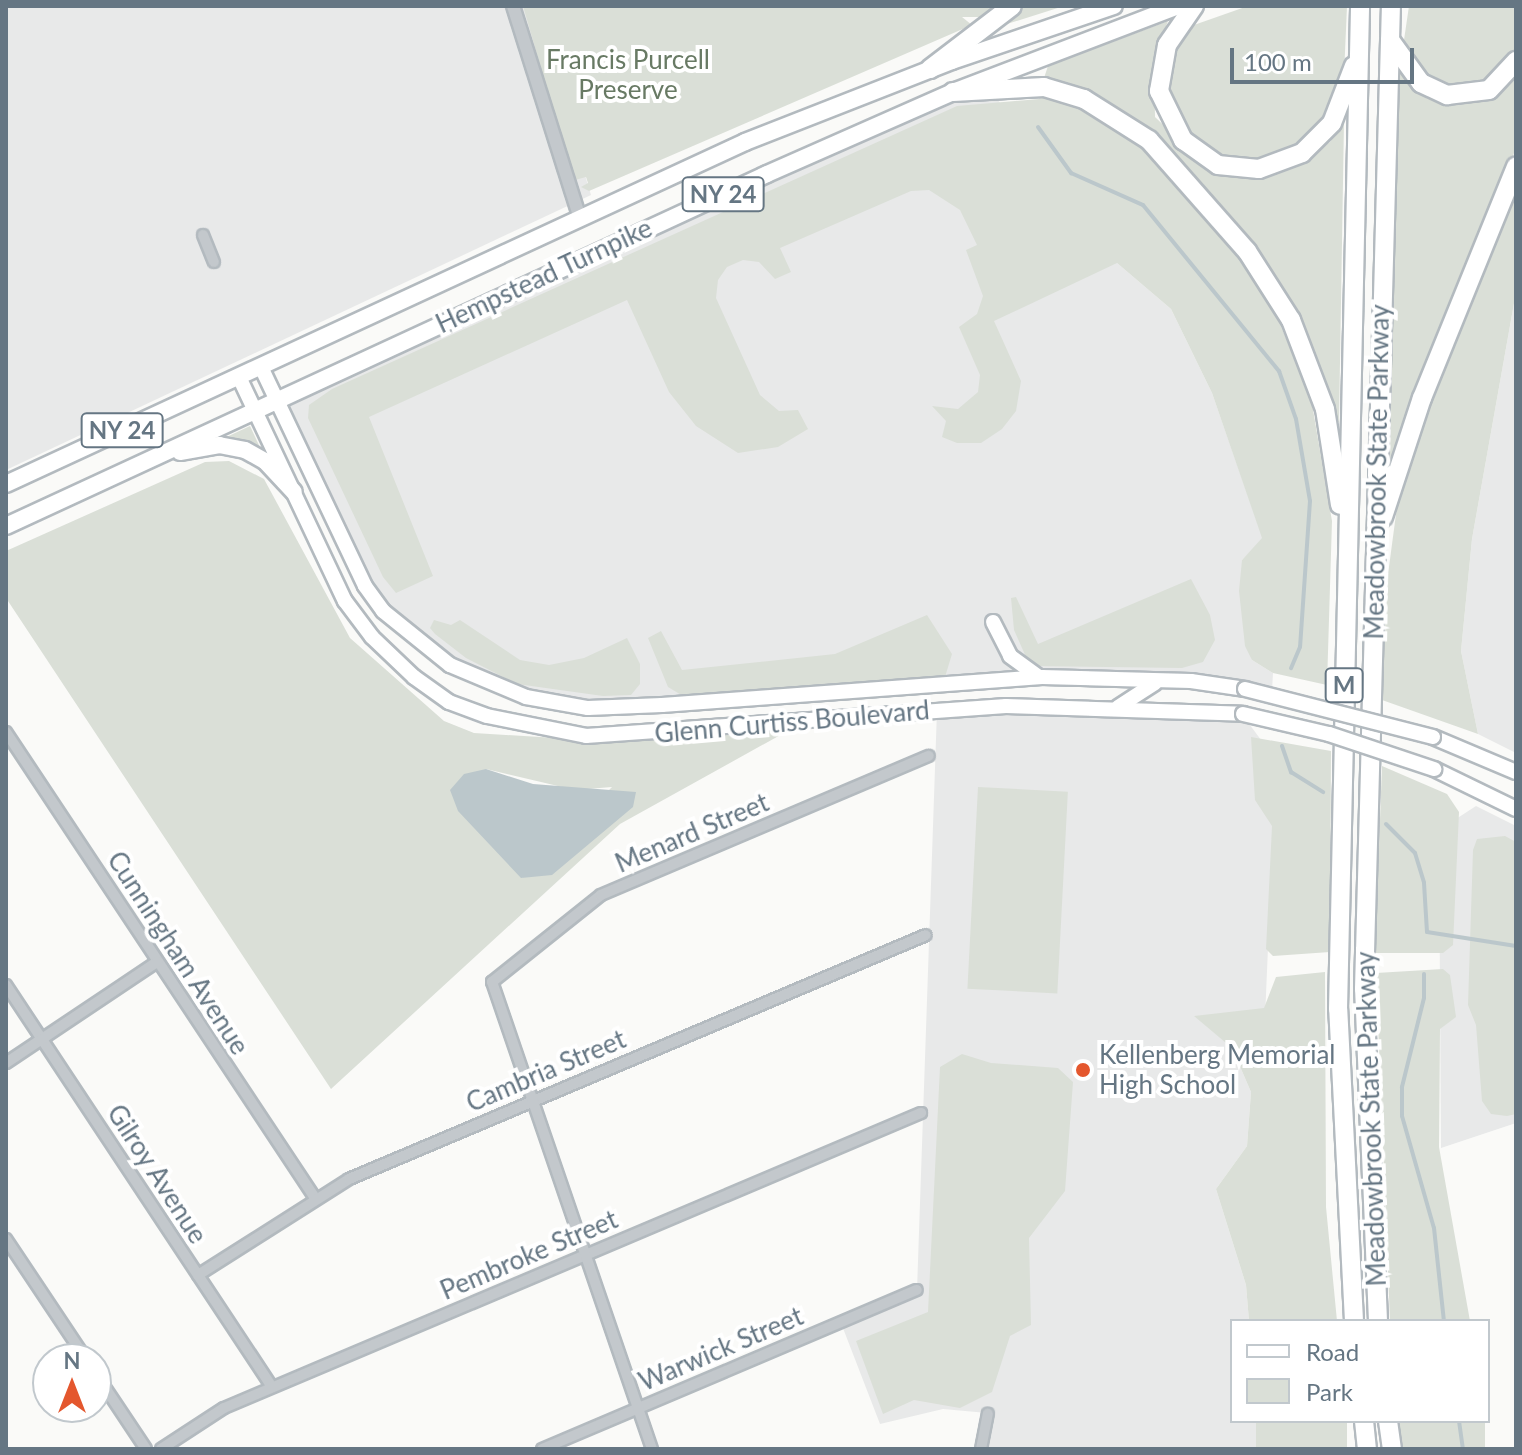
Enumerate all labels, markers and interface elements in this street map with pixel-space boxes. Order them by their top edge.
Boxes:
scale bar [1234,32,1418,82]
park label: Francis Purcell Preserve [546,44,710,106]
text: 100 m [1244,47,1312,76]
road number: NY 24 [681,174,765,214]
street label: Hempstead Turnpike [431,212,657,340]
street label: Meadowbrook State Parkway [1358,304,1396,640]
road number: NY 24 [80,410,164,450]
road number: M [1324,665,1364,705]
street label: Glenn Curtiss Boulevard [653,694,931,750]
street label: Menard Street [611,787,773,879]
street label: Cunningham Avenue [101,845,255,1061]
street label: Meadowbrook State Parkway [1350,951,1392,1287]
street label: Cambria Street [462,1023,630,1119]
place label: Kellenberg Memorial High School [1099,1039,1335,1100]
marker: Kellenberg Memorial High School [1074,1061,1092,1079]
street label: Gilroy Avenue [100,1098,214,1250]
street label: Pembroke Street [436,1204,622,1306]
street label: Warwick Street [634,1300,808,1398]
legend [1230,1319,1490,1423]
text: Road [1306,1337,1359,1366]
north arrow [32,1343,112,1423]
text: N [64,1347,80,1374]
text: Park [1306,1377,1353,1406]

